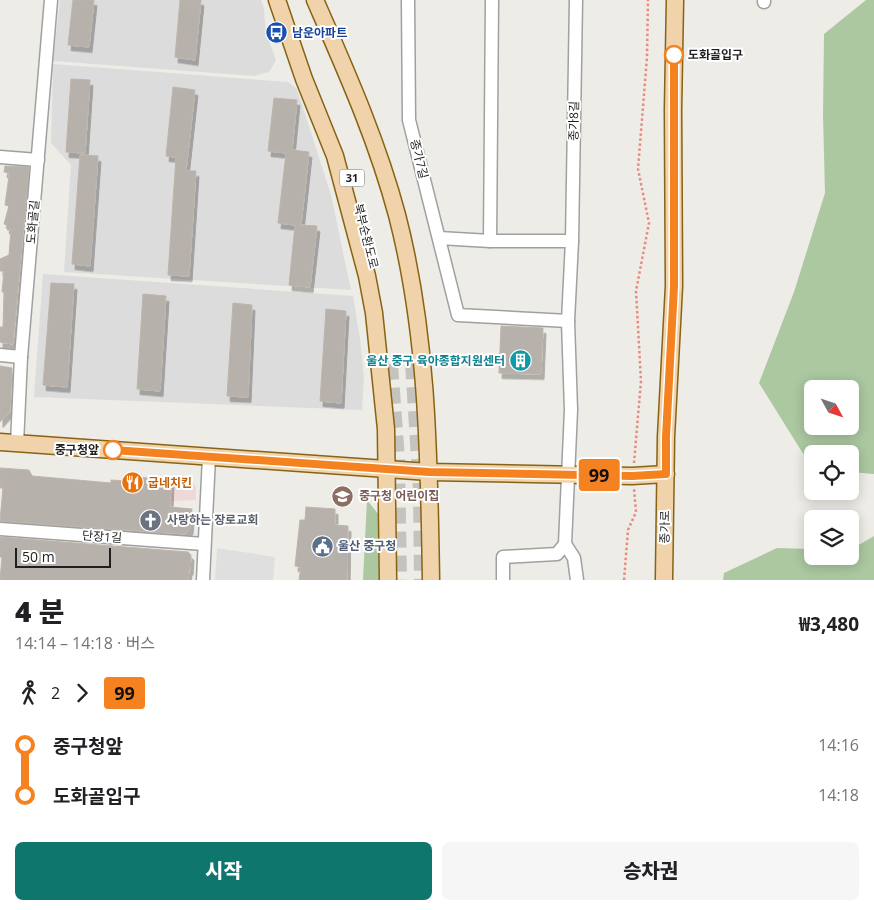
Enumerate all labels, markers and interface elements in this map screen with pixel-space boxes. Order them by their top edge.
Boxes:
bus stop icon: 남운아파트 [264,21,288,45]
place label: 남운아파트 [292,24,347,41]
marker: 도화골입구 [664,45,684,65]
place label: 도화골입구 [688,46,743,63]
street label: 종가8길 [565,101,582,141]
street label: 종가7길 [406,137,433,180]
road number: 31 [340,170,364,187]
street label: 도화골길 [22,199,43,245]
street label: 북부순환도로 [350,202,383,270]
building icon: 울산 중구 육아종합지원센터 [509,349,533,373]
place label: 울산 중구 육아종합지원센터 [366,352,505,369]
north arrow [804,380,859,435]
map controls [804,380,859,565]
marker: 중구청앞 [103,440,123,460]
place label: 중구청앞 [55,441,99,458]
button: locate [804,445,859,500]
line badge: 99 [576,459,622,491]
text: 99 [589,463,609,487]
restaurant icon: 굽네치킨 [120,471,144,495]
place label: 굽네치킨 [148,474,192,491]
school or university icon: 중구청 어린이집 [331,484,355,508]
place label: 중구청 어린이집 [359,487,439,504]
church icon: 사랑하는 장로교회 [139,508,163,532]
street label: 종가로 [656,510,673,544]
button: layers [804,510,859,565]
place label: 사랑하는 장로교회 [167,511,258,528]
street label: 단장1길 [81,527,123,546]
public building icon: 울산 중구청 [310,534,334,558]
place label: 울산 중구청 [338,537,396,554]
scale bar [15,545,111,568]
text: 50 m [22,547,55,566]
text: 4 분 [15,592,64,630]
text: ₩3,480 [799,611,859,637]
text: 14:14 – 14:18 · 버스 [15,632,155,654]
icon: walk [15,679,43,707]
icon: forward [68,679,96,707]
text: 99 [114,681,135,705]
text: 2 [51,682,60,704]
text: 중구청앞 [53,733,123,759]
text: 14:16 [818,734,859,756]
text: 도화골입구 [53,783,140,809]
text: 14:18 [818,784,859,806]
button: 시작 [15,842,432,900]
button: 승차권 [442,842,859,900]

